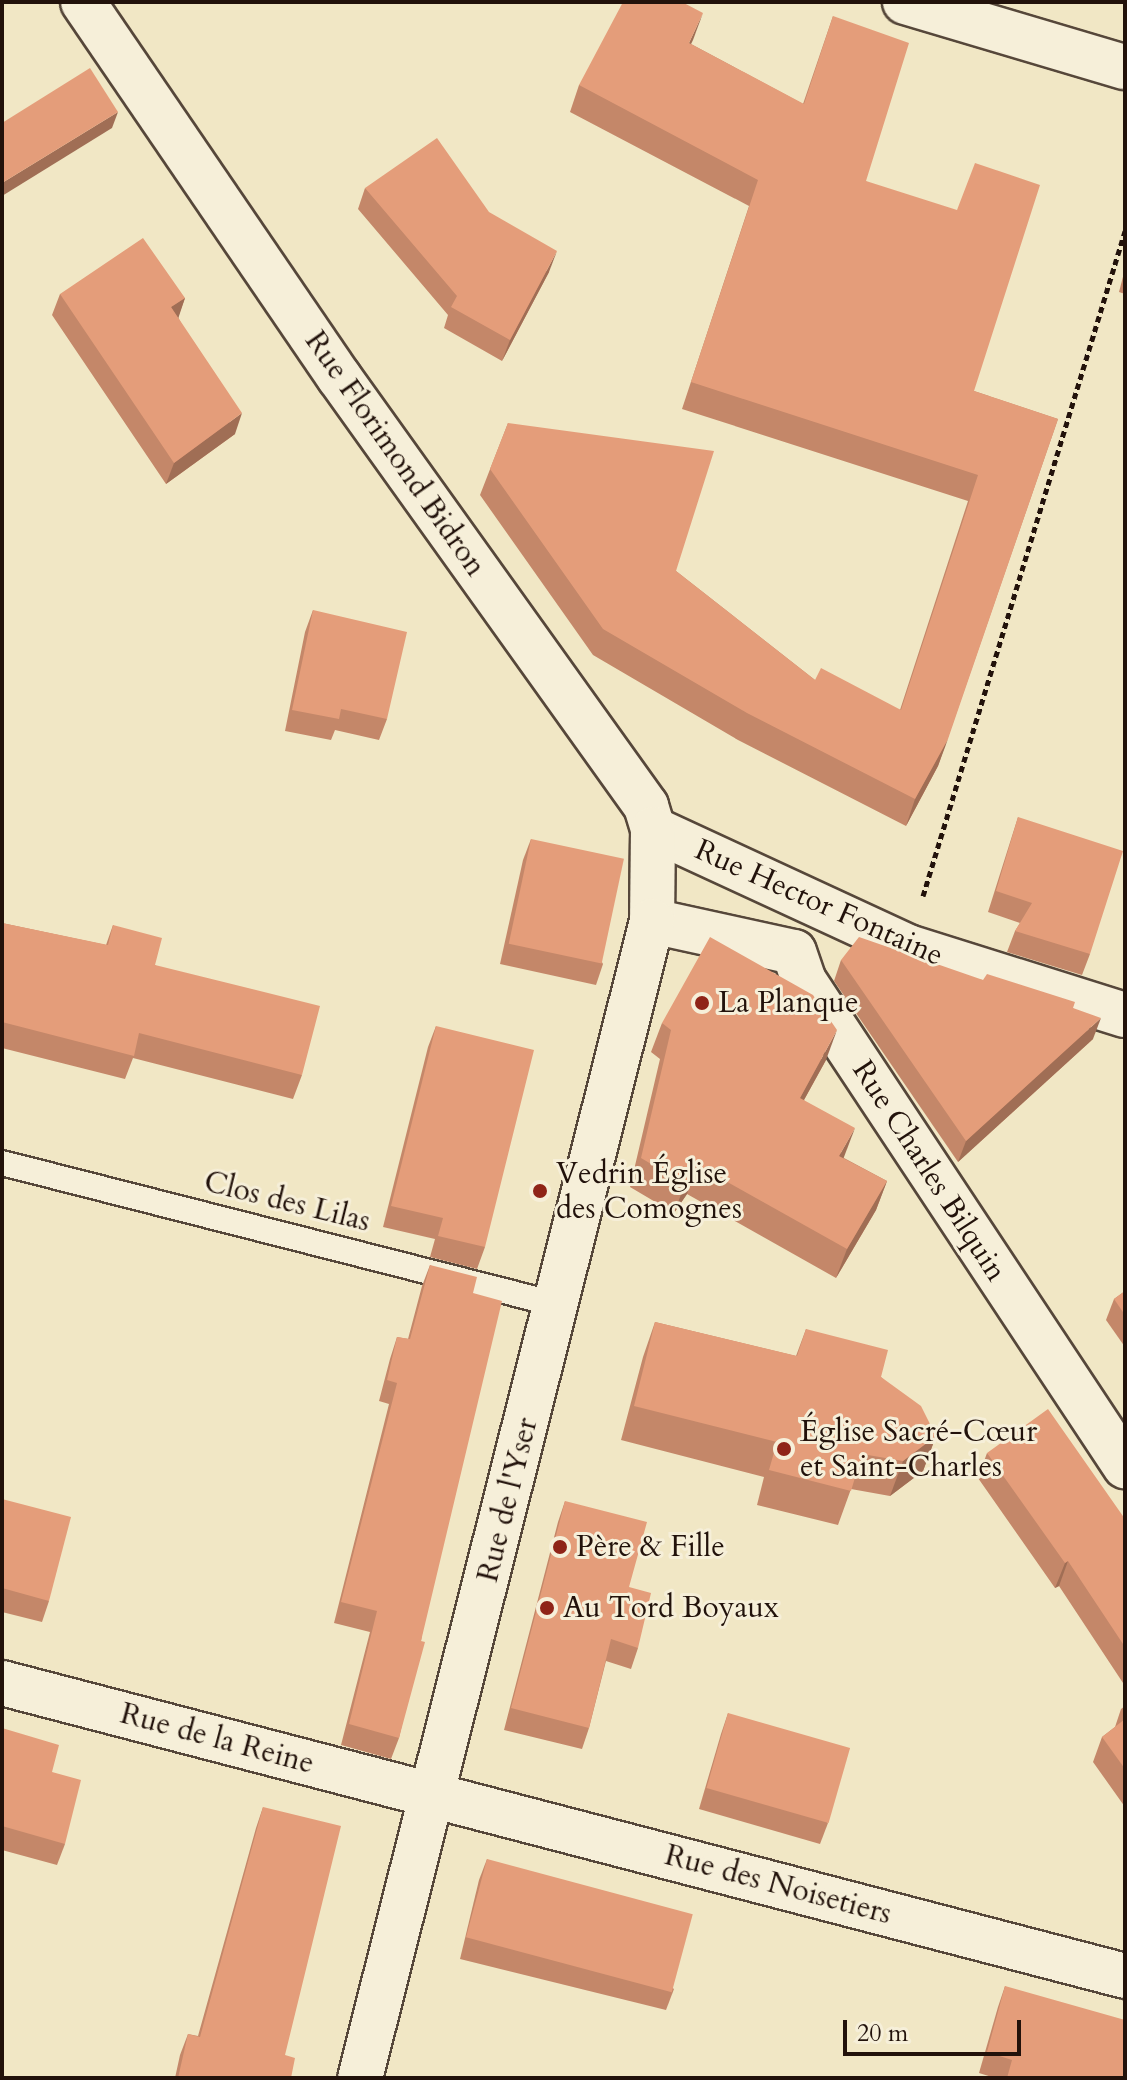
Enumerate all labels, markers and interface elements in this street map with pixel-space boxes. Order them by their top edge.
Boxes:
street label: Rue Florimond Bidron [297,325,493,583]
street label: Rue Hector Fontaine [689,832,949,974]
place label: La Planque [718,985,859,1021]
marker: La Planque [693,994,711,1012]
street label: Rue Charles Bilquin [844,1054,1014,1288]
place label: Vedrin Église des Comognes [556,1156,742,1226]
street label: Clos des Lilas [200,1164,374,1240]
marker: Vedrin Église des Comognes [531,1182,549,1200]
street label: Rue de l'Yser [470,1414,546,1586]
place label: Église Sacré-Cœur et Saint-Charles [800,1414,1037,1484]
marker: Église Sacré-Cœur et Saint-Charles [775,1440,793,1458]
place label: Père & Fille [576,1529,725,1565]
marker: Père & Fille [551,1538,569,1556]
place label: Au Tord Boyaux [563,1590,779,1626]
marker: Au Tord Boyaux [538,1599,556,1617]
street label: Rue de la Reine [116,1696,318,1782]
street label: Rue des Noisetiers [661,1837,895,1933]
scale bar [847,2004,1025,2054]
text: 20 m [857,2017,908,2050]

